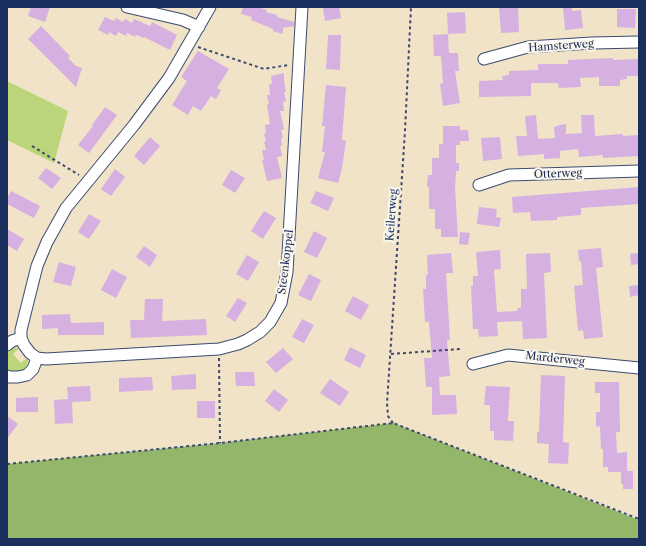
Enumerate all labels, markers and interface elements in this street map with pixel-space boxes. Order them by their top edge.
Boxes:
street label: Hamsterweg [528,37,594,55]
street label: Otterweg [534,167,582,181]
street label: Keilerweg [384,188,400,242]
street label: Steenkoppel [275,229,297,295]
street label: Marderweg [525,349,585,369]

